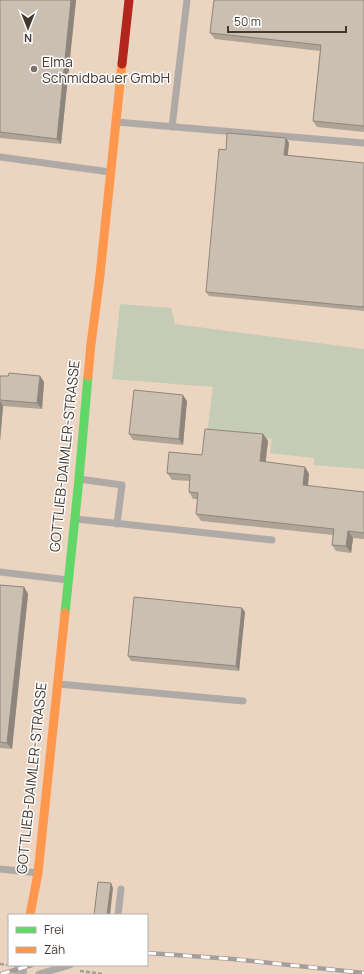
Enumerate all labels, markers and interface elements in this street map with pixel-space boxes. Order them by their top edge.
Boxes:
north arrow [8,8,48,48]
scale bar [228,8,346,34]
text: 50 m [234,13,261,30]
text: N [24,31,32,46]
place label: Elma Schmidbauer GmbH [42,52,170,87]
marker: Elma Schmidbauer GmbH [29,64,39,74]
street label: GOTTLIEB-DAIMLER-STRASSE [44,359,84,553]
street label: GOTTLIEB-DAIMLER-STRASSE [11,681,51,875]
legend [8,914,148,966]
text: Frei [44,921,64,938]
text: Zäh [44,941,65,958]

